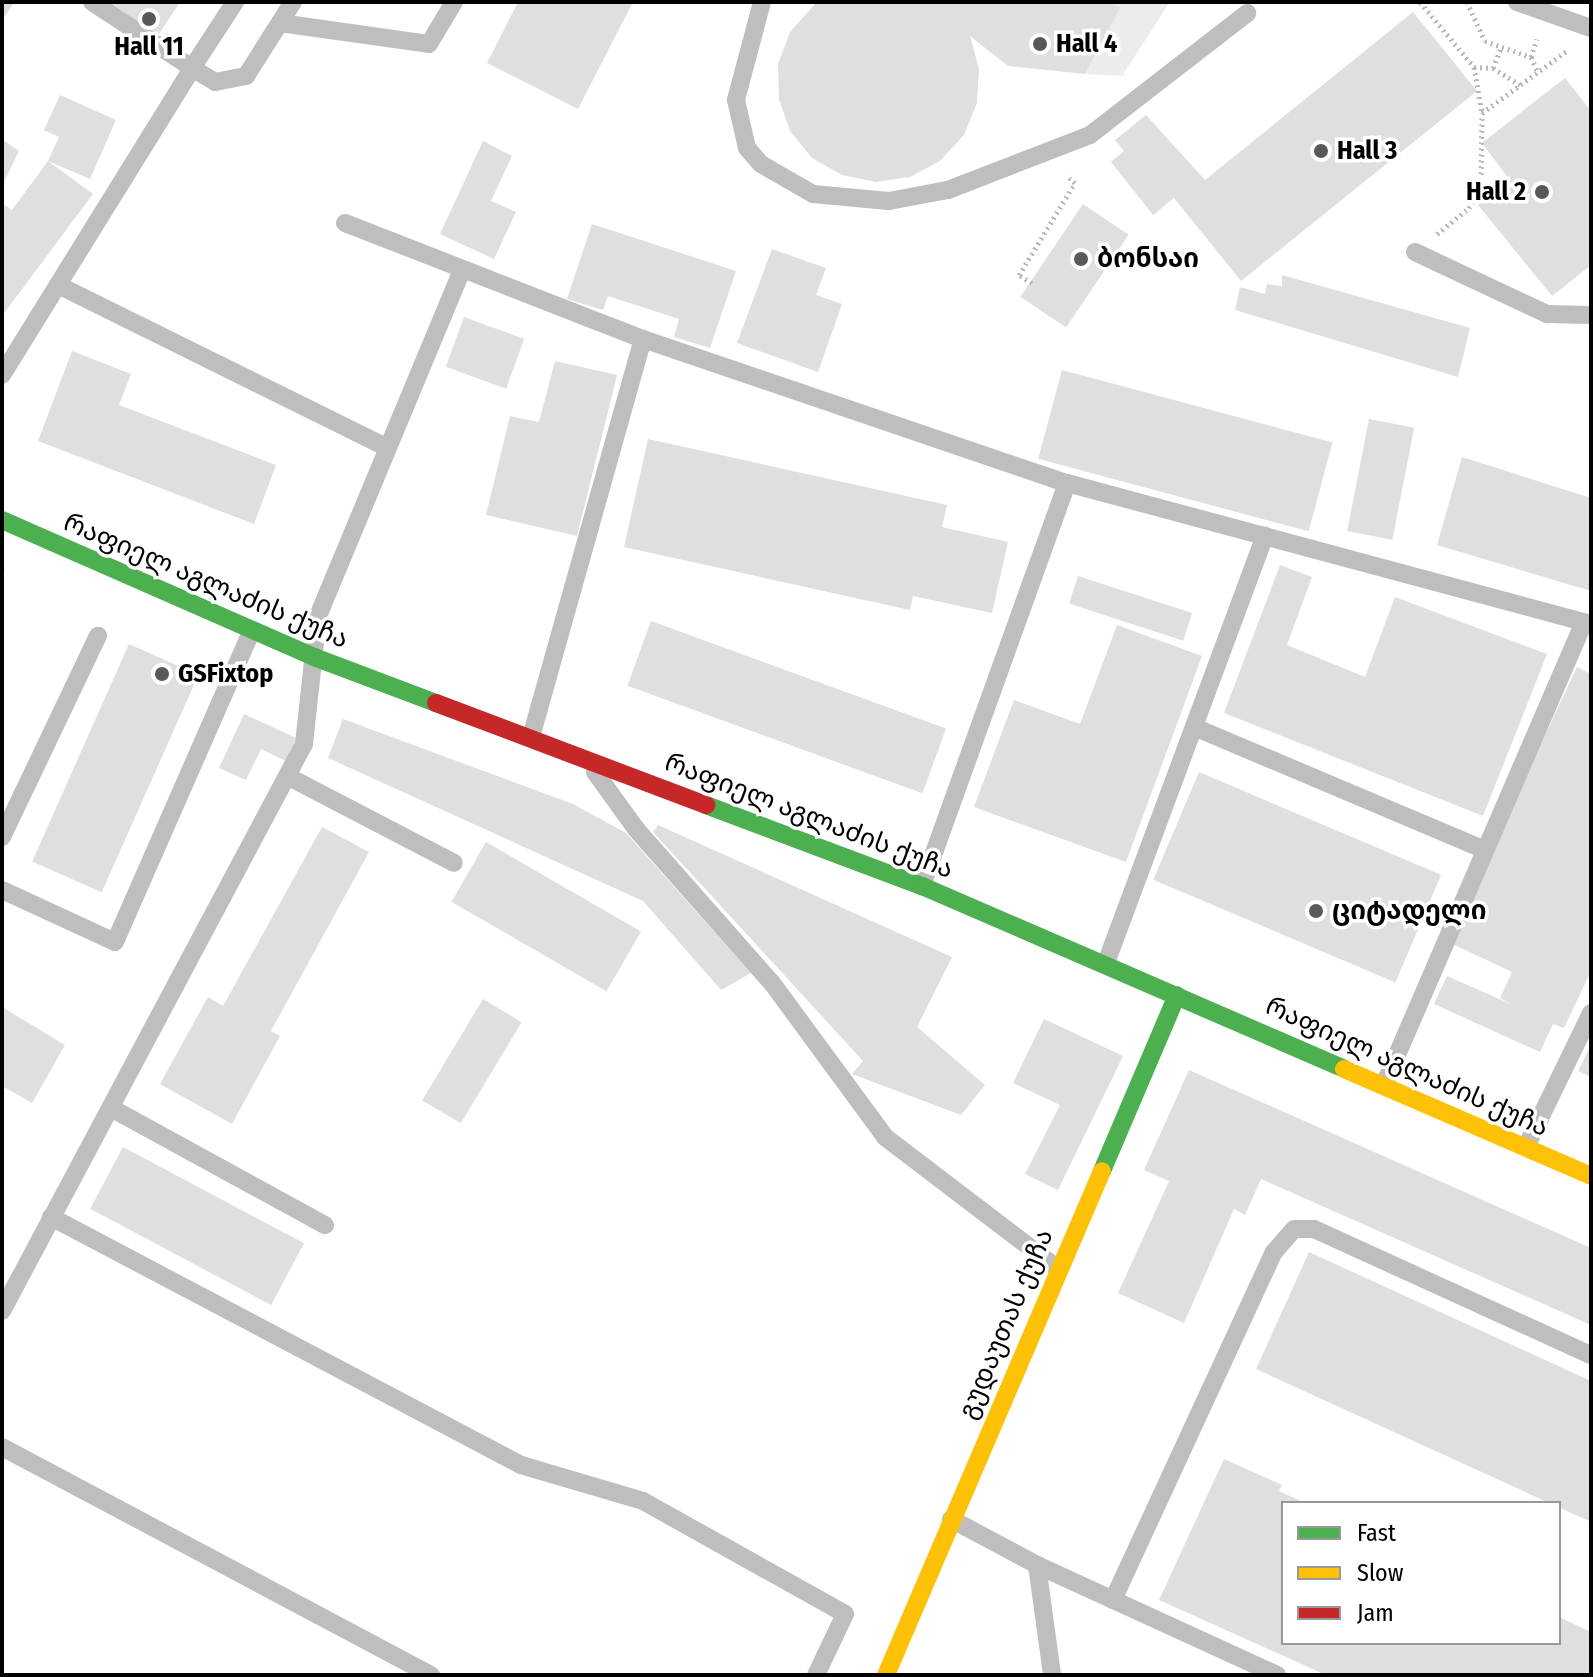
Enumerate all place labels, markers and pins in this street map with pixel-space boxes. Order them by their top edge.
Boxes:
marker: Hall 11 [140,10,158,28]
place label: Hall 4 [1056,28,1117,60]
place label: Hall 11 [114,31,184,63]
marker: Hall 4 [1031,35,1049,53]
place label: Hall 3 [1337,135,1397,167]
marker: Hall 3 [1312,142,1330,160]
place label: Hall 2 [1466,176,1526,208]
marker: Hall 2 [1533,183,1551,201]
place label: ბონსაი [1097,243,1199,275]
marker: ბონსაი [1072,250,1090,268]
place label: GSFixtop [178,658,273,690]
marker: GSFixtop [153,665,171,683]
place label: ციტადელი [1332,895,1486,927]
marker: ციტადელი [1307,902,1325,920]

